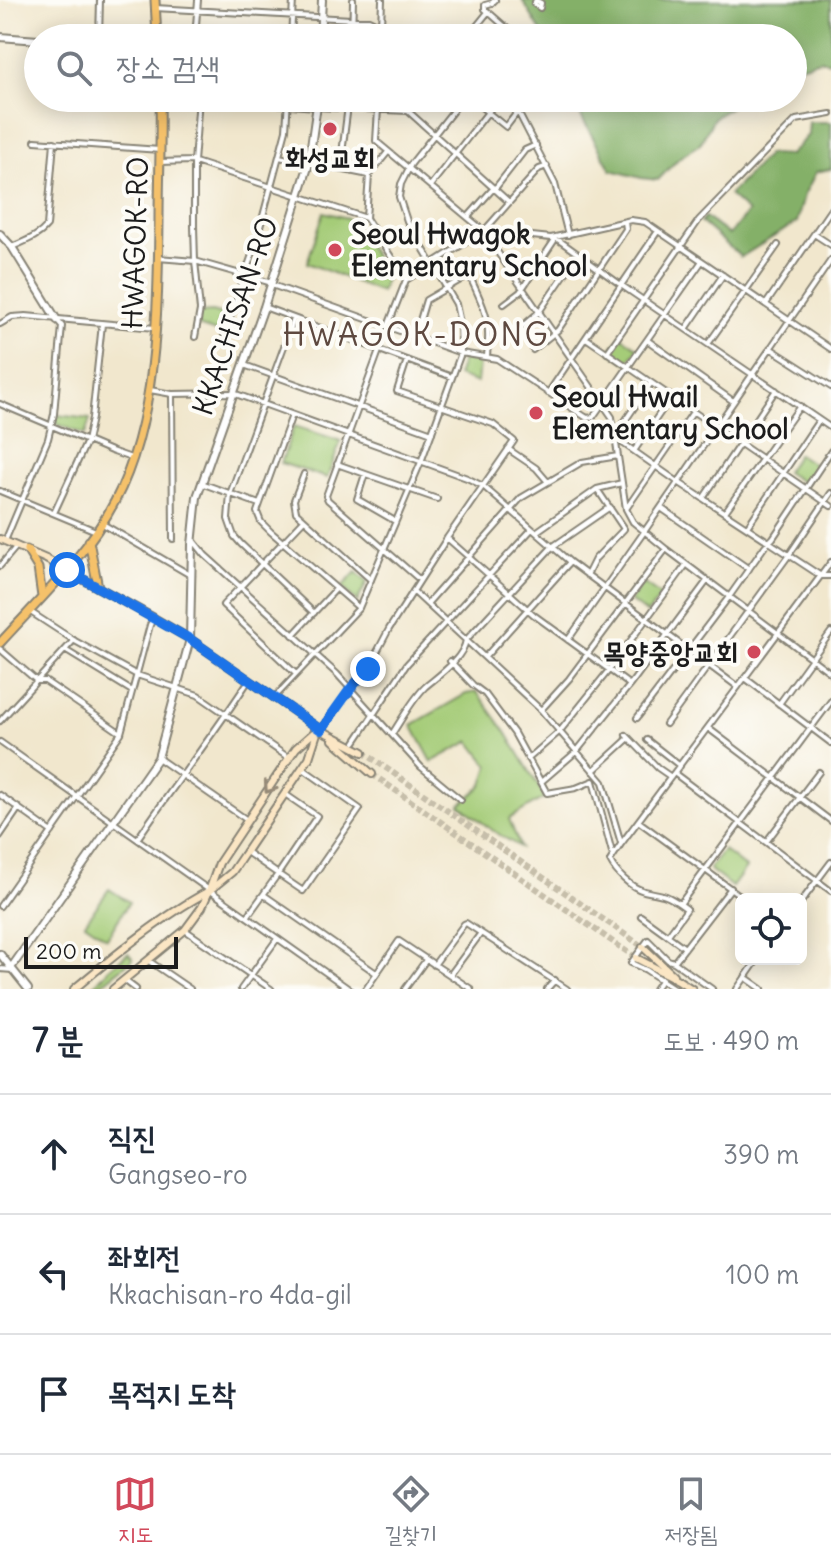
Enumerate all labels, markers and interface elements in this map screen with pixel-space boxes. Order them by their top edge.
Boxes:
search box [24,24,807,112]
icon: search [52,46,96,90]
text: 장소 검색 [116,48,220,86]
marker: 화성교회 [321,120,339,138]
place label: 화성교회 [285,140,375,176]
street label: HWAGOK-RO [114,156,156,330]
street label: KKACHISAN-RO [184,212,286,420]
place label: Seoul Hwagok Elementary School [351,216,588,284]
marker: Seoul Hwagok Elementary School [326,241,344,259]
district label: HWAGOK-DONG [282,314,550,355]
place label: Seoul Hwail Elementary School [552,379,789,447]
marker: Seoul Hwail Elementary School [527,404,545,422]
route start [49,552,85,588]
place label: 목양중앙교회 [603,634,738,670]
marker: 목양중앙교회 [745,643,763,661]
route end [350,651,386,687]
one-way arrow [264,779,279,793]
map controls [735,893,807,965]
button: locate [735,893,807,965]
scale bar [24,933,178,969]
text: 200 m [36,937,102,965]
text: 7 분 [32,1018,84,1061]
text: 도보 · 490 m [663,1024,799,1057]
text: 직진 [108,1118,156,1156]
icon: ahead [32,1132,76,1176]
text: 390 m [723,1138,799,1171]
text: Gangseo-ro [108,1158,248,1191]
text: 좌회전 [108,1238,180,1276]
icon: left [32,1252,76,1296]
text: 100 m [725,1258,799,1291]
text: Kkachisan-ro 4da-gil [108,1278,352,1311]
icon: arrive [32,1372,76,1416]
text: 목적지 도착 [108,1374,236,1412]
tab: 지도 [113,1472,157,1549]
tab: 길찾기 [384,1472,437,1549]
tab: 저장됨 [664,1472,718,1549]

